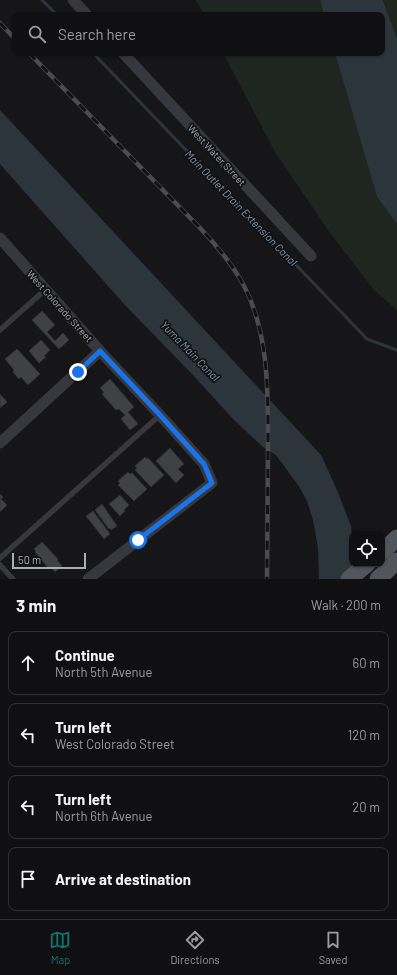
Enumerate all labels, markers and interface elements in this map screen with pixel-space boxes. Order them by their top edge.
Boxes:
search box [12,12,385,56]
icon: search [26,23,48,45]
text: Search here [58,25,136,43]
street label: West Water Street [186,122,249,188]
water label: Main Outlet Drain Extension Canal [183,147,300,269]
street label: West Colorado Street [25,268,96,345]
water label: Yuma Main Canal [158,318,223,384]
route end [69,363,87,381]
route start [129,531,147,549]
map controls [349,531,385,567]
button: locate [349,531,385,567]
scale bar [12,551,86,570]
text: 50 m [18,553,41,566]
text: 3 min [16,595,56,615]
text: Walk · 200 m [311,597,381,613]
text: Continue [55,646,115,664]
icon: ahead [17,652,39,674]
text: 60 m [353,655,380,671]
text: North 5th Avenue [55,664,152,680]
text: Turn left [55,718,111,736]
icon: left [17,724,39,746]
text: 120 m [348,727,380,743]
text: West Colorado Street [55,736,175,752]
text: Turn left [55,790,111,808]
icon: left [17,796,39,818]
text: 20 m [352,799,380,815]
text: North 6th Avenue [55,808,152,824]
icon: arrive [17,868,39,890]
text: Arrive at destination [55,870,191,888]
tab: Map [49,929,71,966]
tab: Directions [170,929,220,966]
tab: Saved [319,929,348,966]

